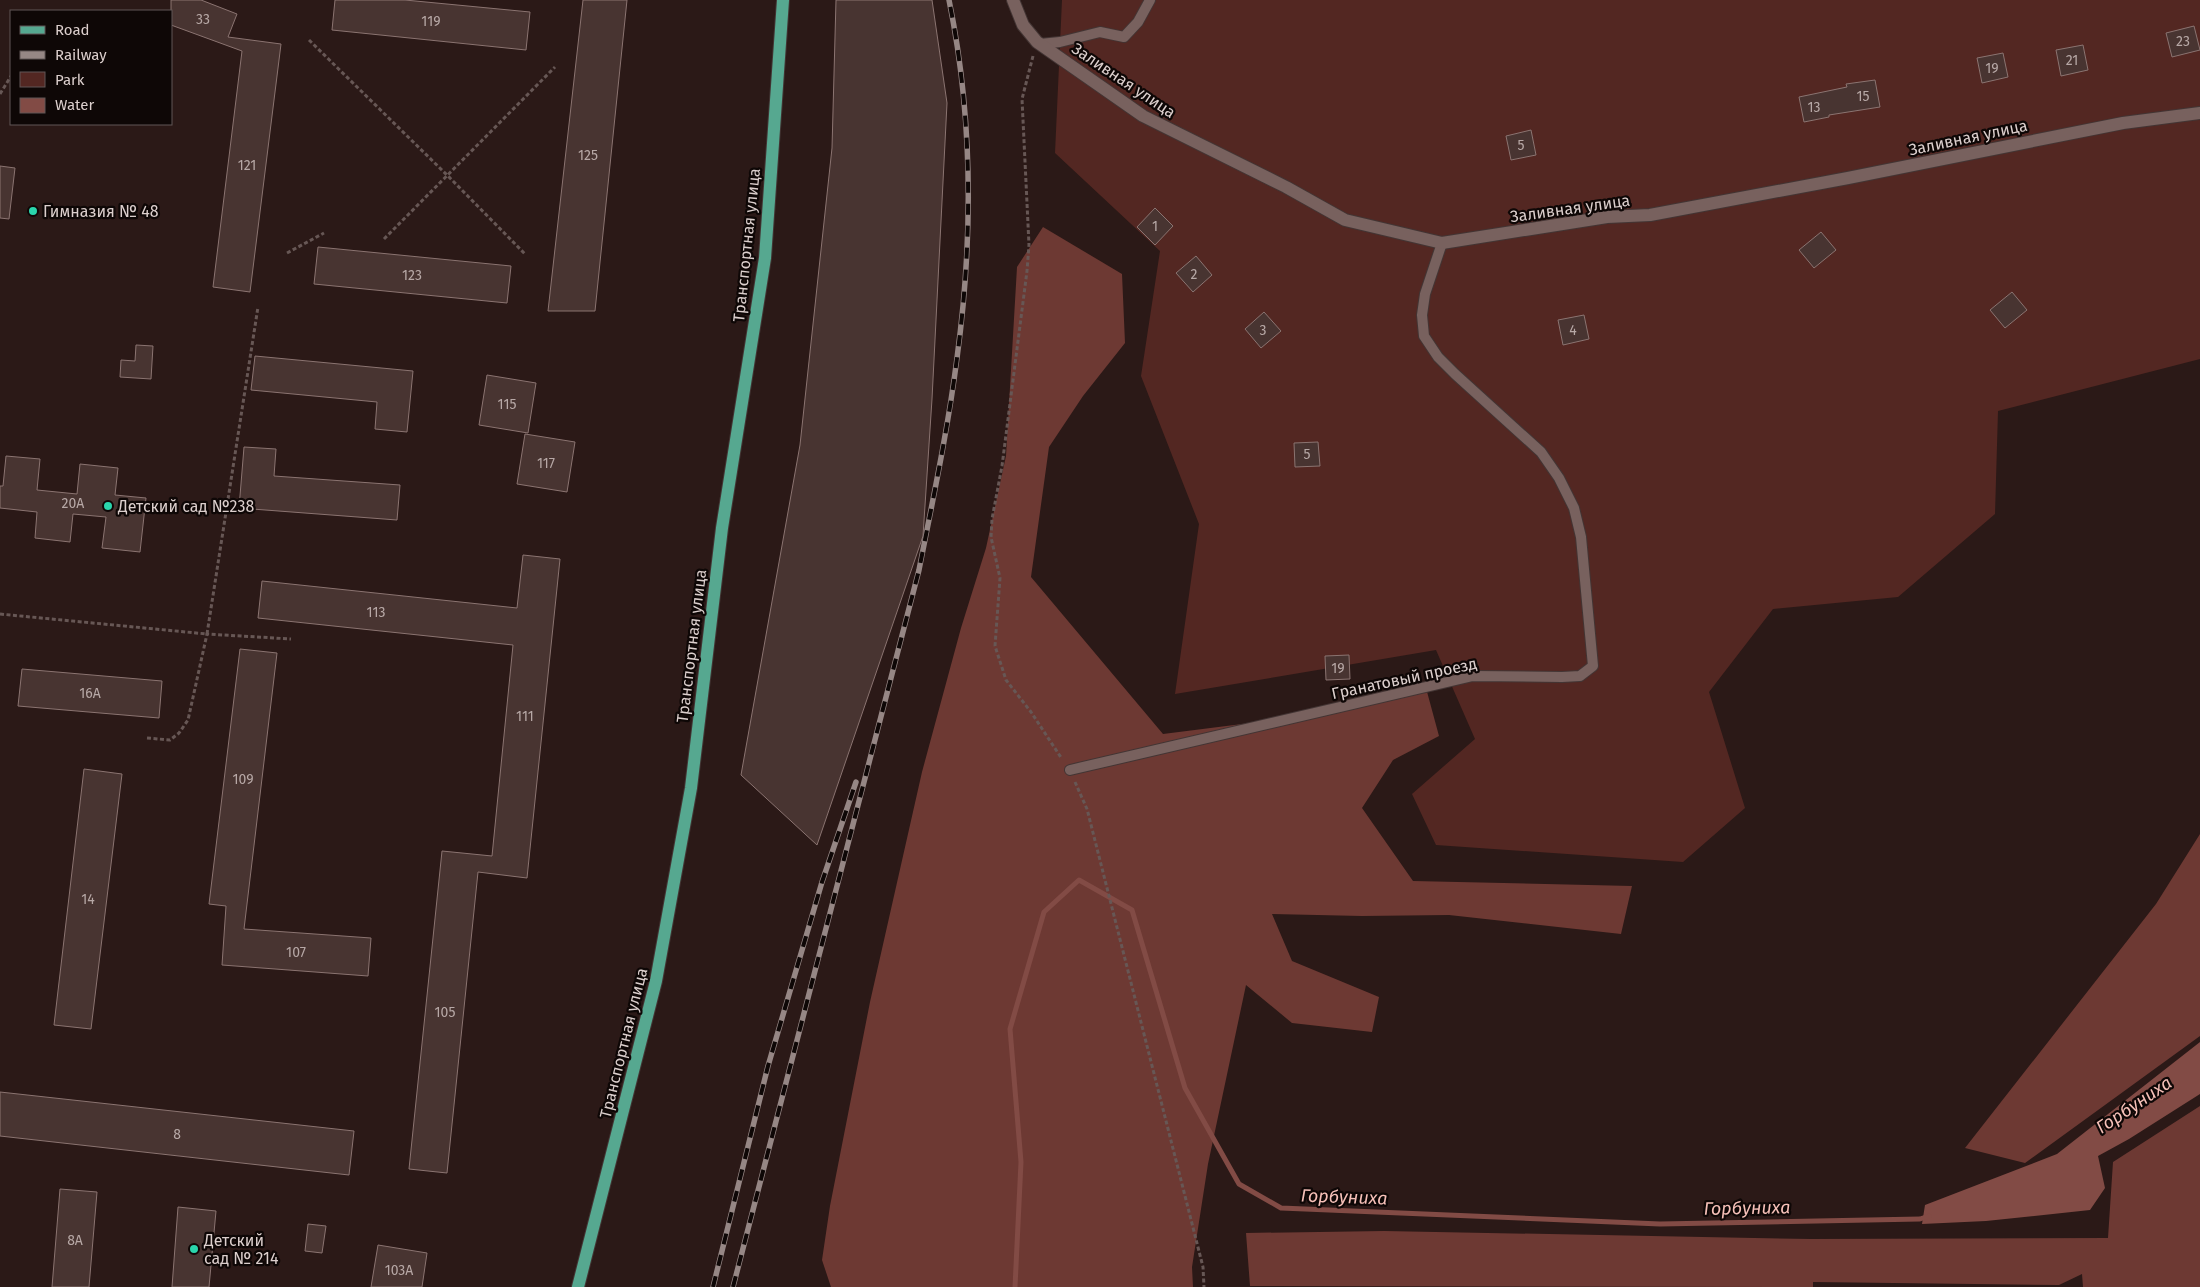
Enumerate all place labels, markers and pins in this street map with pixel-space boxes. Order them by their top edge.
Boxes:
place label: Гимназия № 48 [43,202,159,221]
marker: Гимназия № 48 [27,205,39,217]
place label: Детский сад №238 [117,497,254,516]
marker: Детский сад №238 [102,500,114,512]
place label: Детский сад № 214 [203,1231,279,1268]
marker: Детский сад № 214 [188,1243,200,1255]

